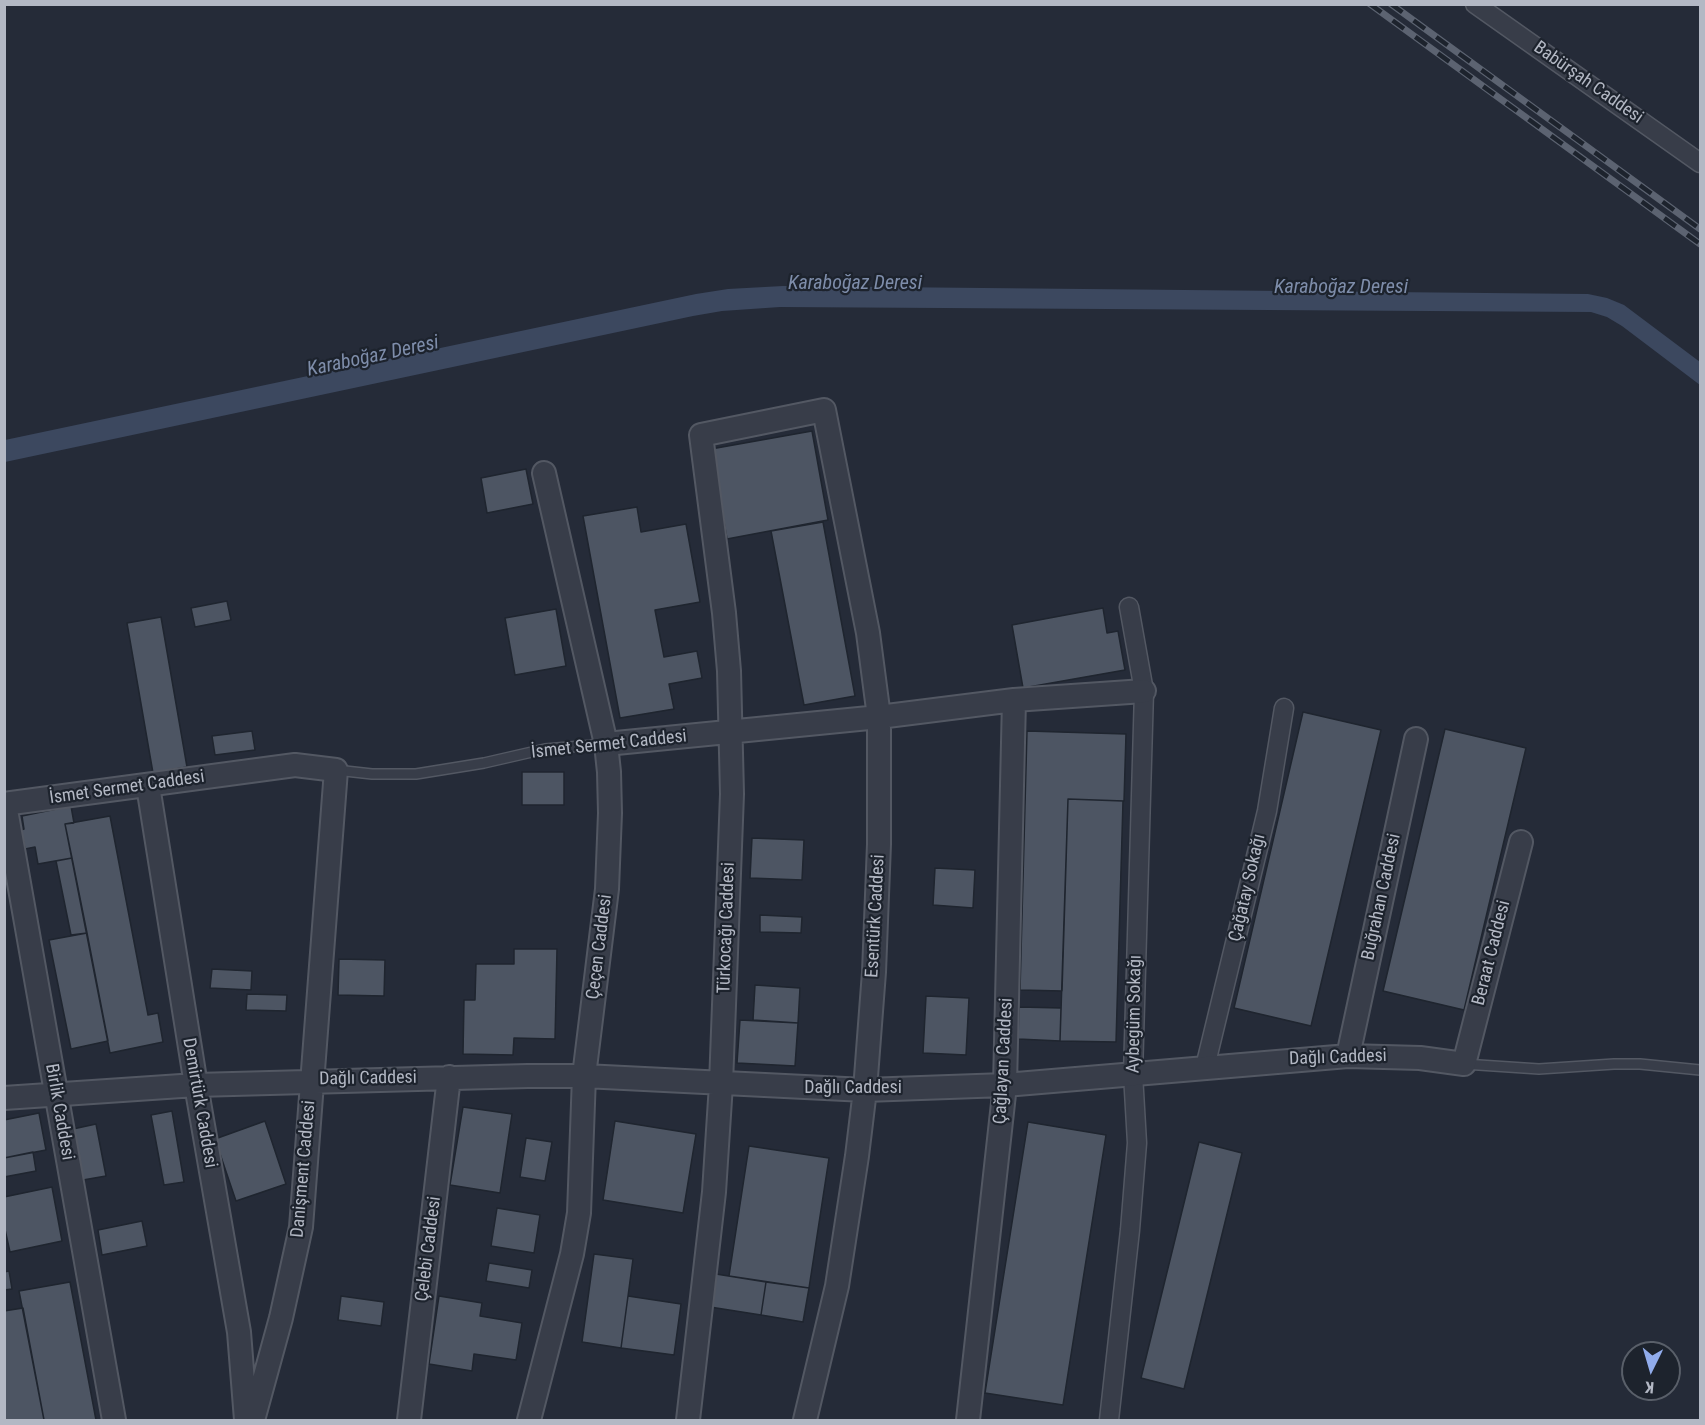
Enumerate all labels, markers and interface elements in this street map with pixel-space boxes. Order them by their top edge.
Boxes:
street label: Babürşah Caddesi [1529,37,1647,129]
water label: Karaboğaz Deresi [788,272,922,296]
water label: Karaboğaz Deresi [1274,276,1408,300]
water label: Karaboğaz Deresi [305,331,441,383]
street label: İsmet Sermet Caddesi [530,726,688,764]
street label: İsmet Sermet Caddesi [48,766,206,810]
street label: Çağatay Sokağı [1225,832,1271,944]
street label: Buğrahan Caddesi [1358,832,1406,962]
street label: Esentürk Caddesi [862,854,890,978]
street label: Türkocağı Caddesi [714,862,740,994]
street label: Çeçen Caddesi [583,893,617,1001]
street label: Beraat Caddesi [1469,898,1515,1008]
street label: Aybegüm Sokağı [1123,955,1147,1073]
street label: Çağlayan Caddesi [990,997,1018,1125]
street label: Demirtürk Caddesi [177,1036,221,1170]
street label: Dağlı Caddesi [1289,1046,1387,1070]
street label: Birlik Caddesi [40,1062,78,1162]
street label: Dağlı Caddesi [319,1067,417,1091]
street label: Dağlı Caddesi [804,1077,902,1099]
street label: Danişment Caddesi [287,1100,321,1238]
street label: Çelebi Caddesi [412,1195,446,1303]
north arrow [1621,1341,1681,1401]
text: K [1644,1378,1655,1397]

